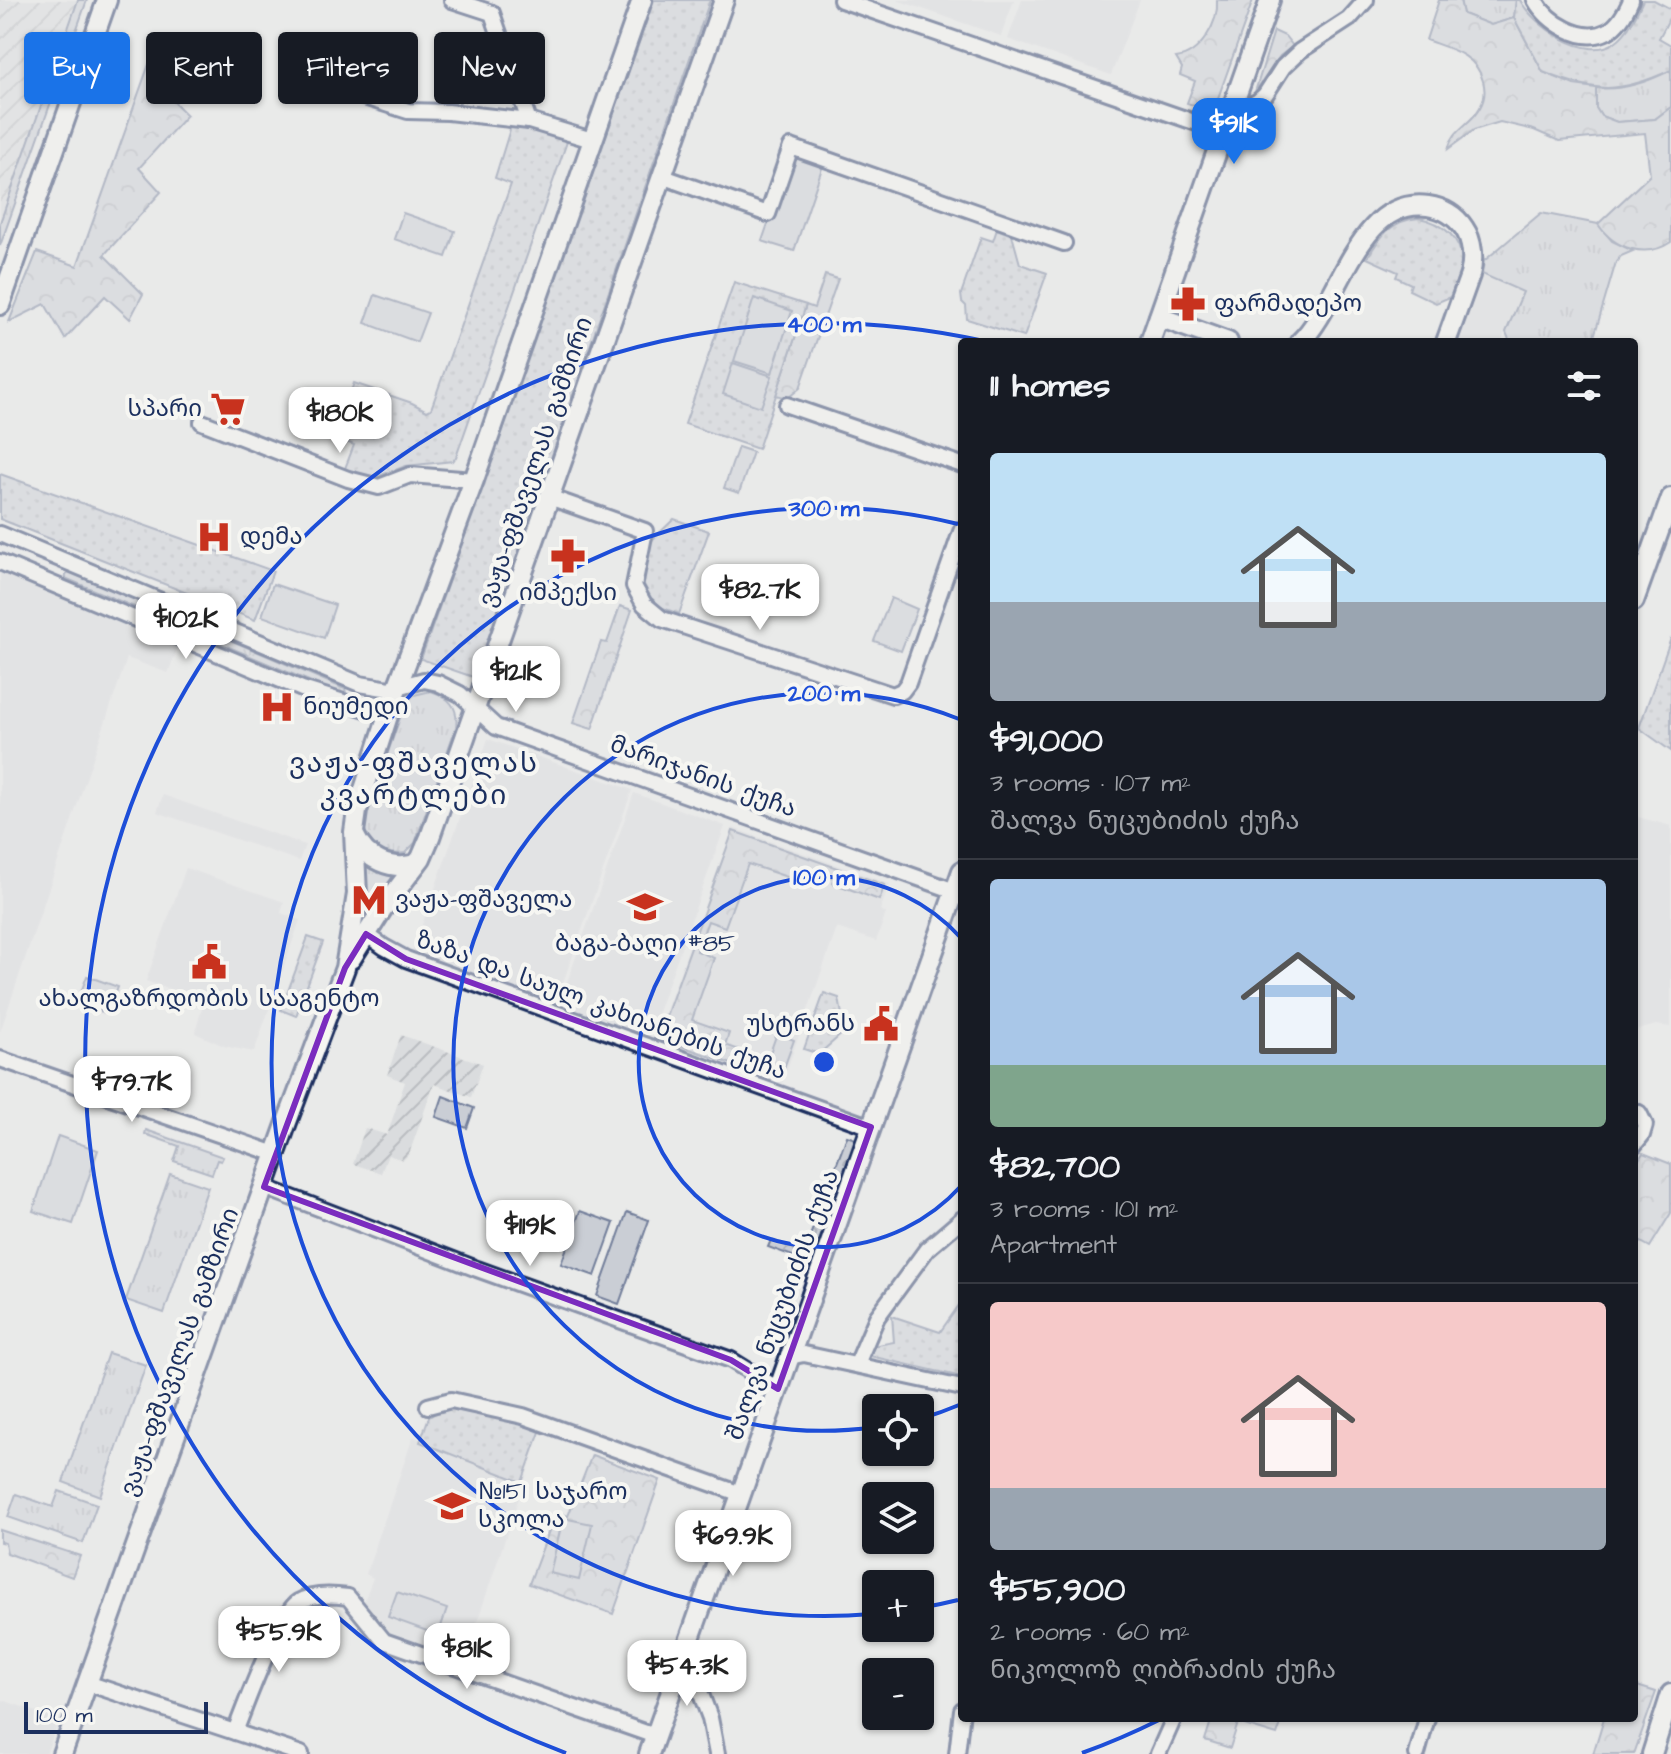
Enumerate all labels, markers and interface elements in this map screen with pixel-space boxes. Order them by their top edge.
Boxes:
chip: Buy [24,32,130,104]
chip: Rent [146,32,262,104]
chip: Filters [278,32,418,104]
chip: New [434,32,545,104]
pin: $91K [1187,98,1281,166]
text: $91K [1210,106,1258,142]
pharmacy icon: ფარმადეპო [1169,285,1207,323]
place label: ფარმადეპო [1214,287,1362,321]
text: 400 m [787,308,862,342]
street label: ვაჟა-ფშაველას გამზირი [470,312,602,612]
text: 11 homes [990,362,1110,410]
icon: filters [1562,364,1606,408]
pin: $180K [284,387,396,455]
supermarket icon: სპარი [209,390,247,428]
place label: სპარი [127,392,202,426]
text: $180K [307,395,373,431]
text: 300 m [788,492,860,526]
icon: home [1226,505,1370,649]
hospital icon: დემა [195,518,233,556]
place label: დემა [240,520,303,554]
pharmacy icon: იმპექსი [549,537,587,575]
pin: $82.7K [695,564,825,632]
text: $82.7K [719,572,801,608]
place label: იმპექსი [519,576,617,610]
pin: $102K [130,593,242,661]
text: $102K [154,601,218,637]
pin: $121K [460,646,572,714]
text: $121K [490,654,542,690]
text: 200 m [787,677,860,711]
hospital icon: ნიუმედი [258,688,296,726]
place label: ნიუმედი [303,690,409,724]
text: $91,000 [990,717,1103,765]
street label: მარიჯანის ქუჩა [605,728,801,826]
district label: ვაჟა-ფშაველას კვარტლები [289,744,539,815]
text: 3 rooms · 107 m² [990,765,1191,801]
text: შალვა ნუცუბიძის ქუჩა [990,803,1300,839]
text: 100 m [793,861,855,895]
metro station icon: ვაჟა-ფშაველა [350,881,388,919]
place label: ვაჟა-ფშაველა [395,883,572,917]
school or university icon: ბაგა-ბაღი #85 [626,888,664,926]
street label: ზაზა და საულ კახიანების ქუჩა [411,923,791,1089]
place label: ბაგა-ბაღი #85 [555,927,735,961]
icon: home [1226,931,1370,1075]
public building icon: ახალგაზრდობის სააგენტო [190,943,228,981]
place label: ახალგაზრდობის სააგენტო [38,982,380,1016]
public building icon: უსტრანს [862,1005,900,1043]
place label: უსტრანს [746,1007,855,1041]
centre of rings [810,1048,838,1076]
pin: $79.7K [67,1056,197,1124]
text: $79.7K [92,1064,172,1100]
text: $82,700 [990,1143,1120,1191]
street label: შალვა ნუცუბიძის ქუჩა [718,1165,848,1445]
text: 3 rooms · 101 m² [990,1191,1178,1227]
pin: $119K [474,1200,586,1268]
street label: ვაჟა-ფშაველას გამზირი [112,1203,248,1501]
text: $119K [504,1208,556,1244]
text: Apartment [990,1227,1117,1263]
icon: home [1226,1354,1370,1498]
map controls [862,1394,934,1730]
button: locate [862,1394,934,1466]
place label: №151 საჯარო სკოლა [478,1475,628,1537]
button: layers [862,1482,934,1554]
school or university icon: №151 საჯარო სკოლა [433,1487,471,1525]
pin: $69.9K [668,1510,798,1578]
text: $69.9K [693,1518,773,1554]
text: $55,900 [990,1566,1125,1614]
button: + [862,1570,934,1642]
pin: $55.9K [214,1606,344,1674]
text: $55.9K [236,1614,322,1650]
text: 2 rooms · 60 m² [990,1614,1190,1650]
pin: $81K [420,1623,514,1691]
text: $81K [442,1631,492,1667]
pin: $54.3K [622,1640,752,1708]
text: $54.3K [645,1648,729,1684]
text: ნიკოლოზ ღიბრაძის ქუჩა [990,1652,1336,1688]
button: − [862,1658,934,1730]
scale bar [24,1698,208,1734]
text: 100 m [36,1700,93,1731]

